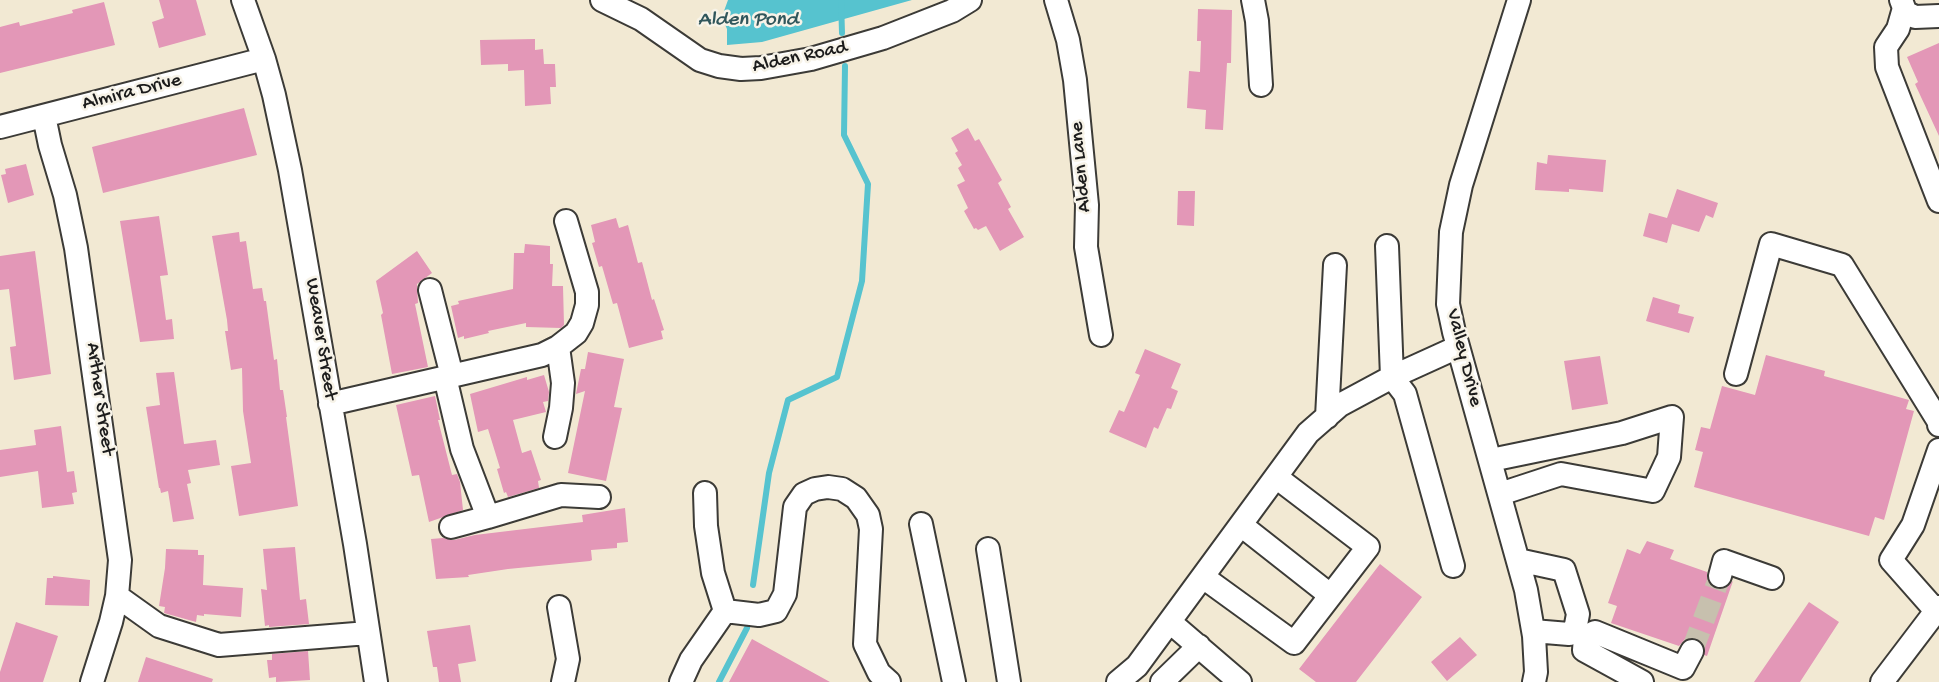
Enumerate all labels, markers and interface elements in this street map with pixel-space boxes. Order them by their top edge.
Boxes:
water label: Alden Pond [698,8,798,34]
street label: Alden Road [750,36,850,80]
street label: Almira Drive [80,69,184,117]
street label: Alden Lane [1066,121,1098,213]
street label: Weaver Street [299,277,341,401]
street label: Valley Drive [1439,307,1487,409]
street label: Arther Street [79,341,119,457]

